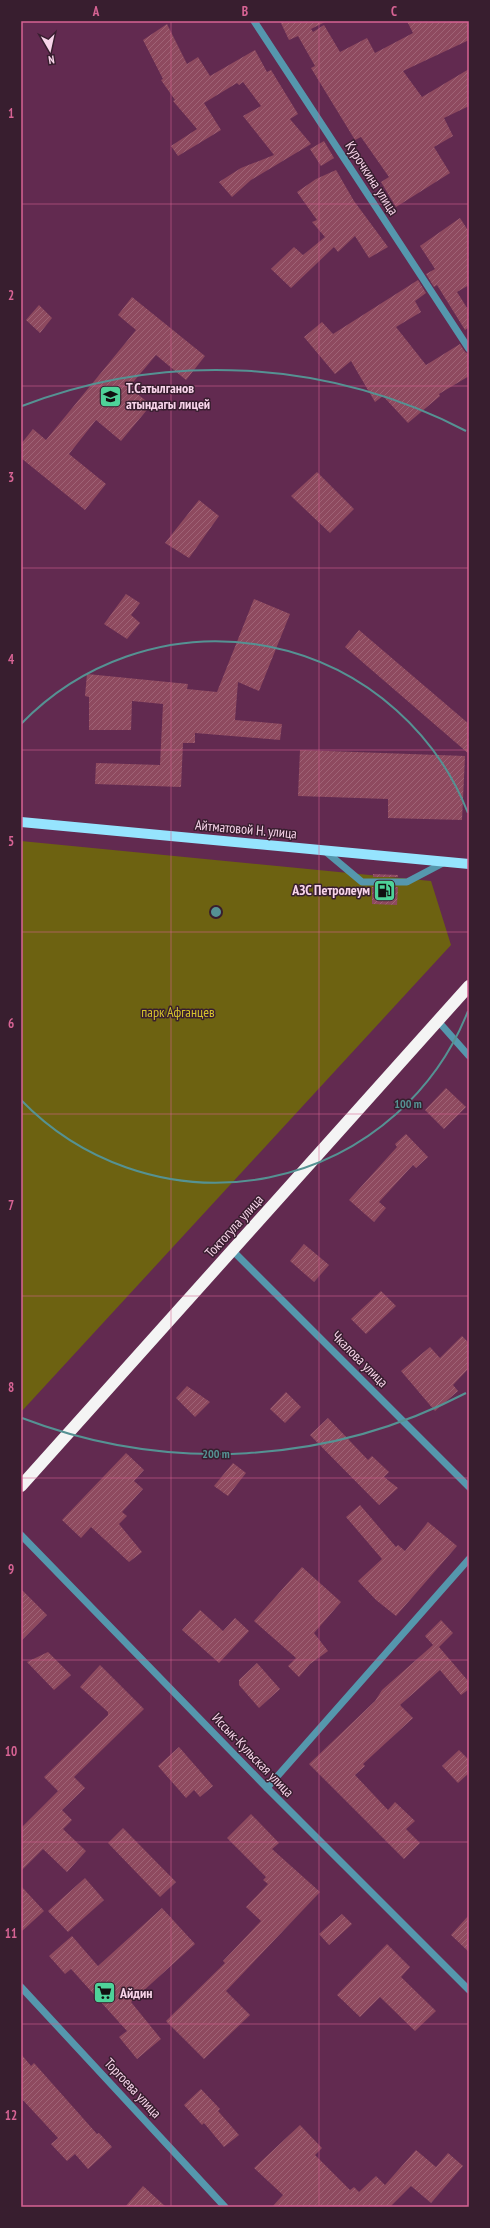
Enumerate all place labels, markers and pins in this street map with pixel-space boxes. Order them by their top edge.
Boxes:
place label: Т.Сатылганов атындагы лицей [126,379,210,413]
school or university icon: Т.Сатылганов атындагы лицей [98,383,124,409]
fuel station icon: АЗС Петролеум [372,877,398,903]
place label: АЗС Петролеум [291,881,370,899]
centre of rings [209,905,223,919]
supermarket icon: Айдин [92,1980,118,2006]
place label: Айдин [119,1984,153,2002]

